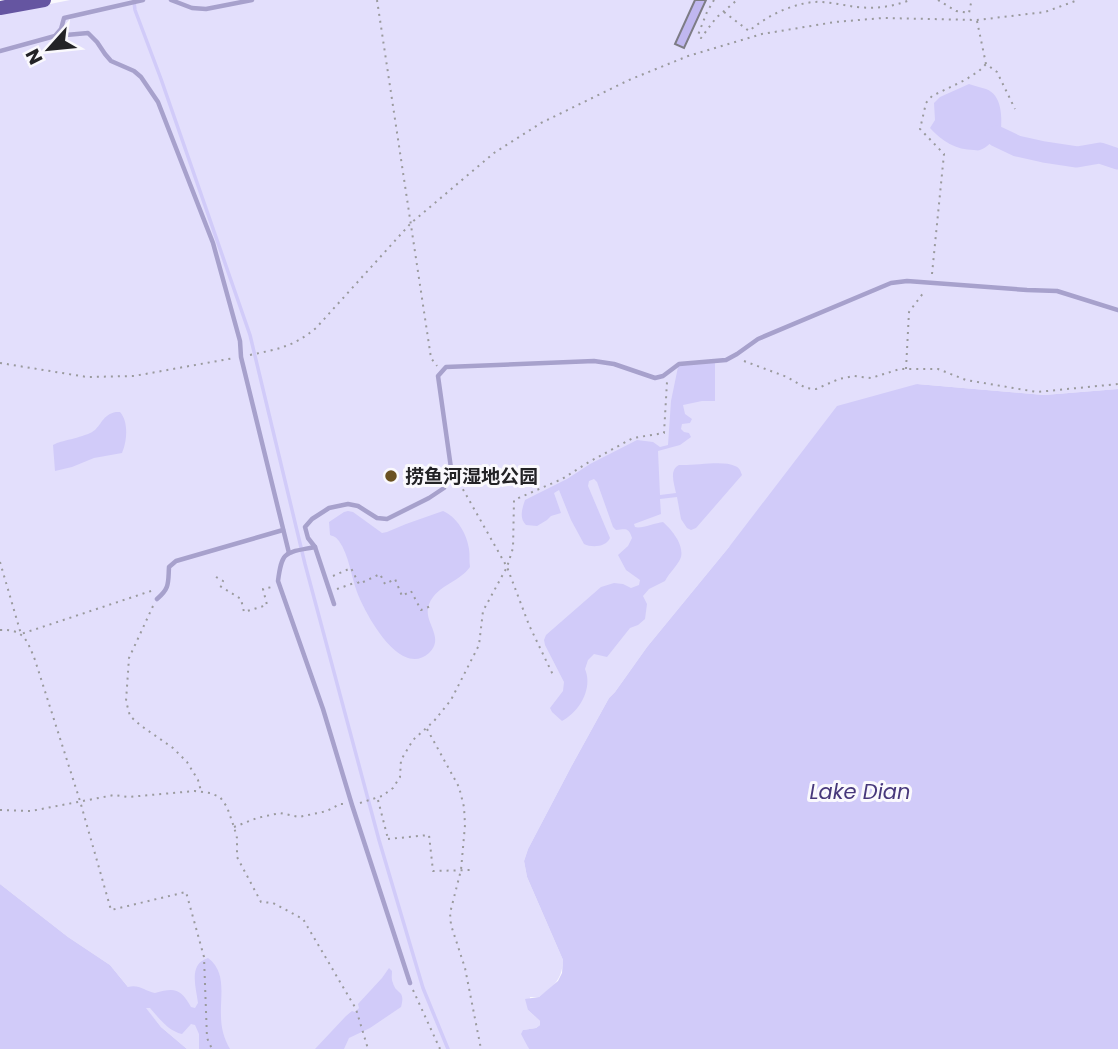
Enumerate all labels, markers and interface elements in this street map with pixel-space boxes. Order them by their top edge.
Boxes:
north arrow [14,14,84,84]
text: N [19,44,50,69]
place label: 捞鱼河湿地公园 [405,463,538,490]
marker: 捞鱼河湿地公园 [383,468,399,484]
water label: Lake Dian [809,777,911,806]

